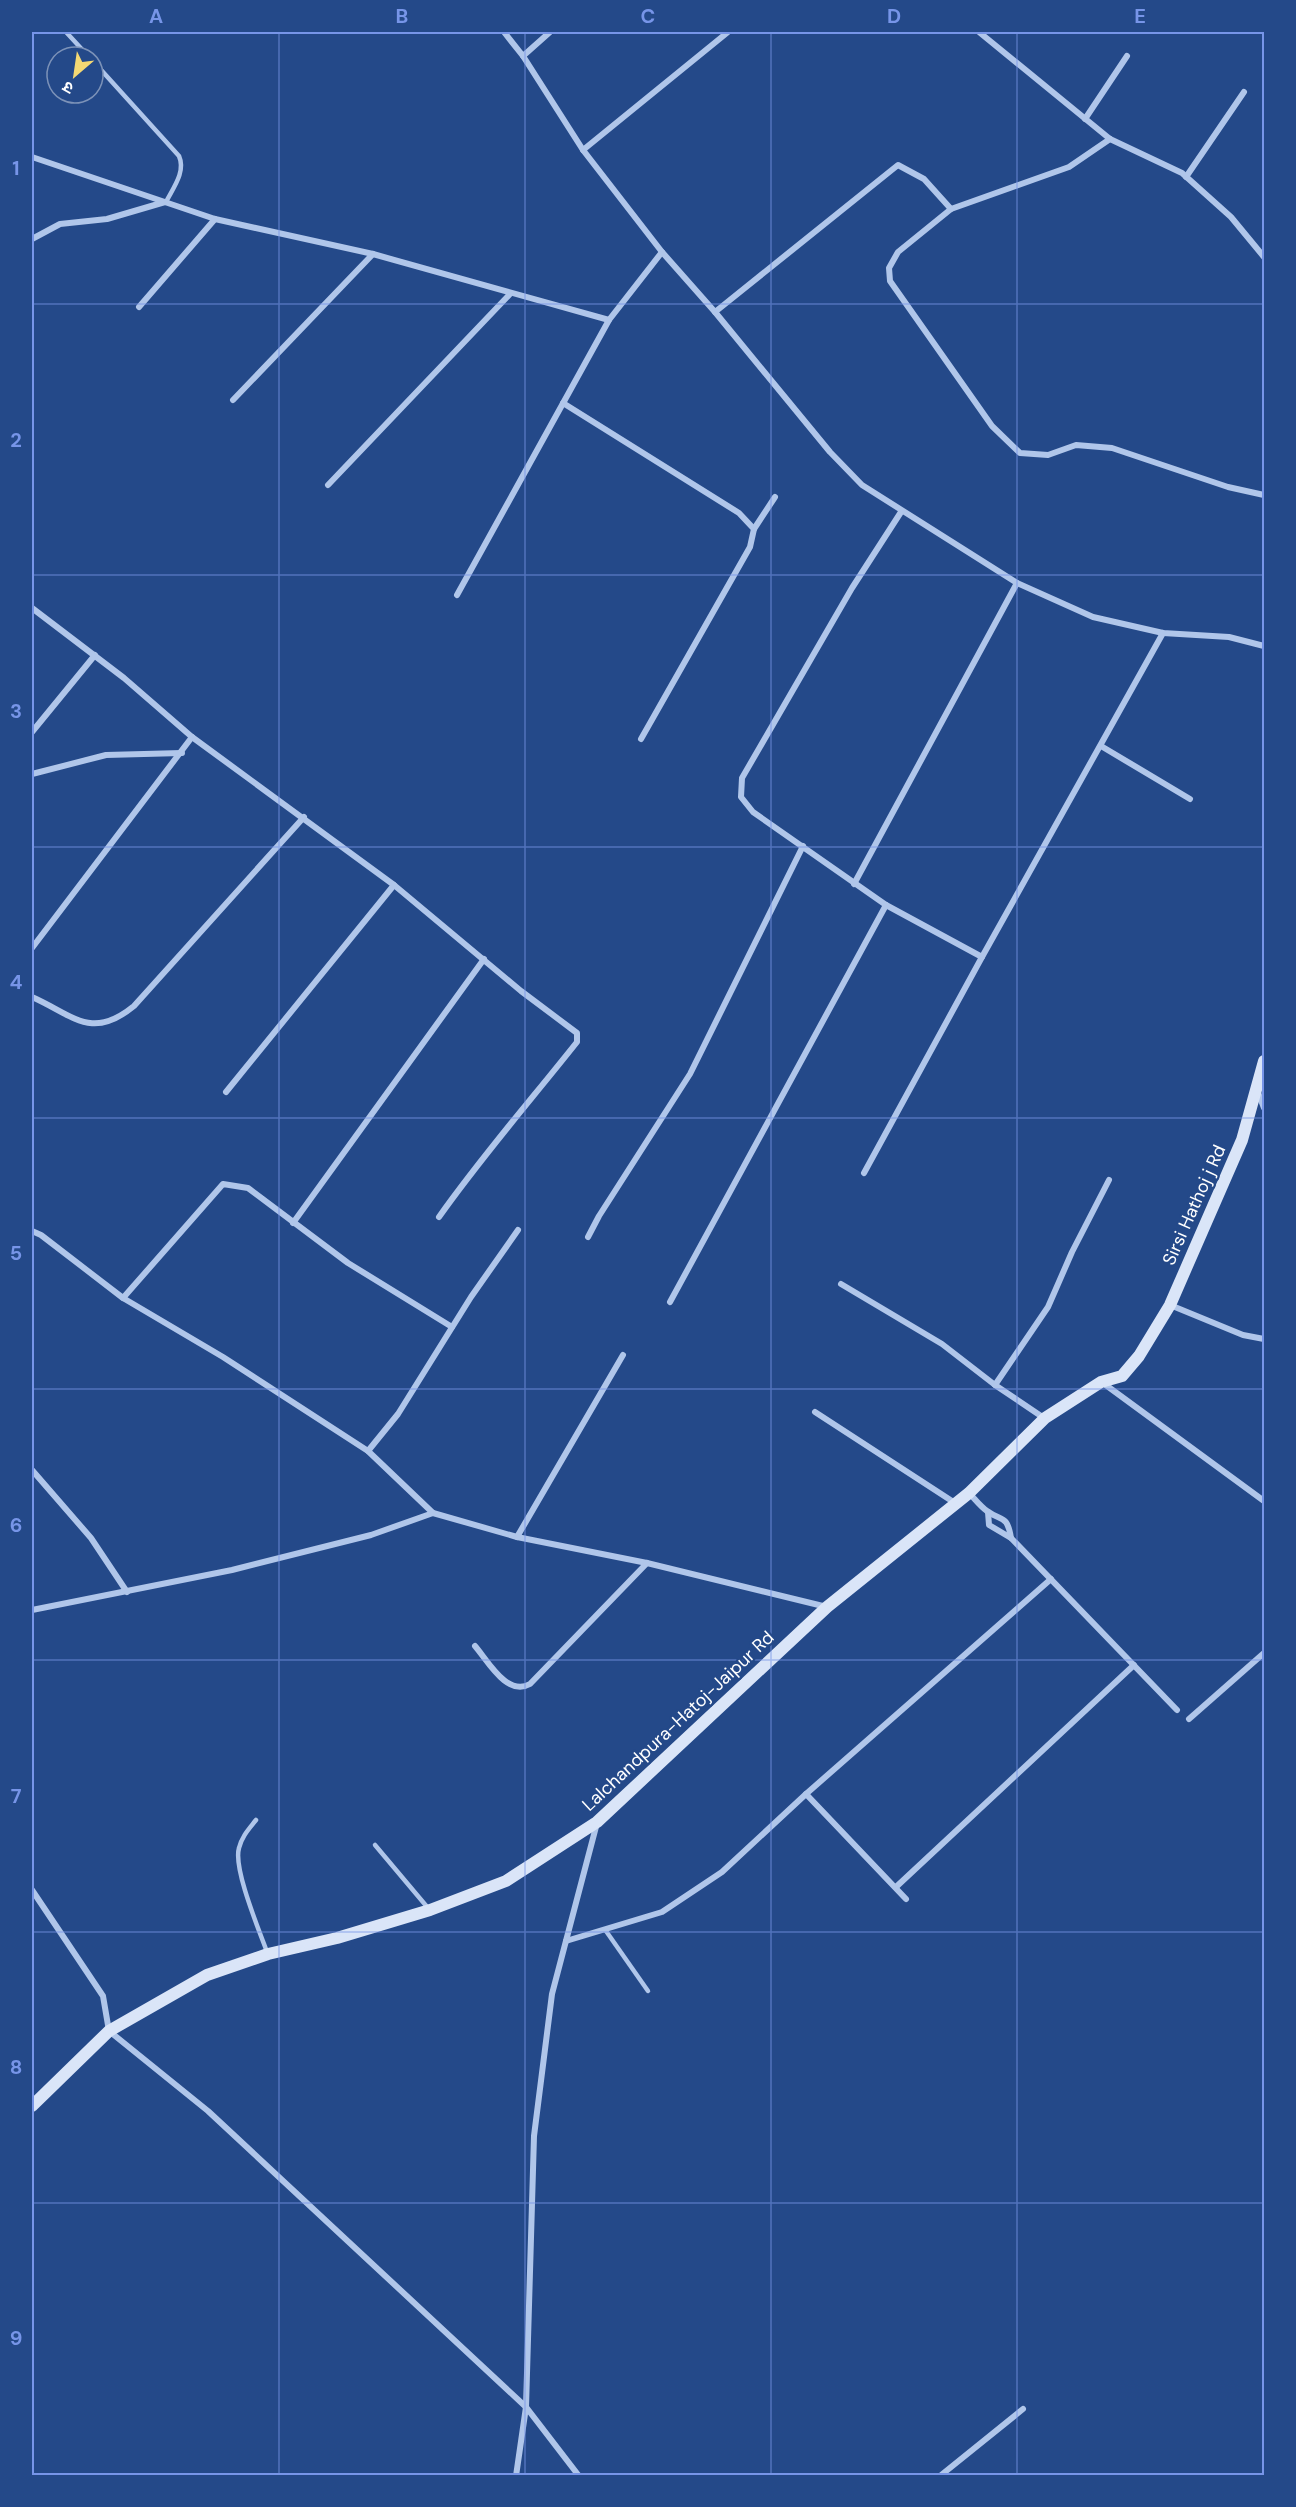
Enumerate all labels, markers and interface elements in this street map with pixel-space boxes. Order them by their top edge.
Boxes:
text: A [149,3,163,29]
text: B [396,3,408,29]
text: C [641,3,655,29]
text: D [887,3,901,29]
text: E [1134,3,1146,29]
north arrow [45,45,105,105]
text: उ [58,76,77,99]
text: 1 [12,155,20,181]
text: 2 [10,427,22,453]
text: 3 [10,698,22,724]
text: 4 [10,969,23,995]
street label: Sirsi Hathoj j Rd [1157,1141,1231,1269]
text: 5 [10,1240,22,1266]
text: 6 [10,1512,22,1538]
street label: Lalchandpura-Hatoj-Jaipur Rd [577,1626,779,1816]
text: 7 [11,1783,22,1809]
text: 8 [10,2054,22,2080]
text: 9 [10,2325,22,2351]

